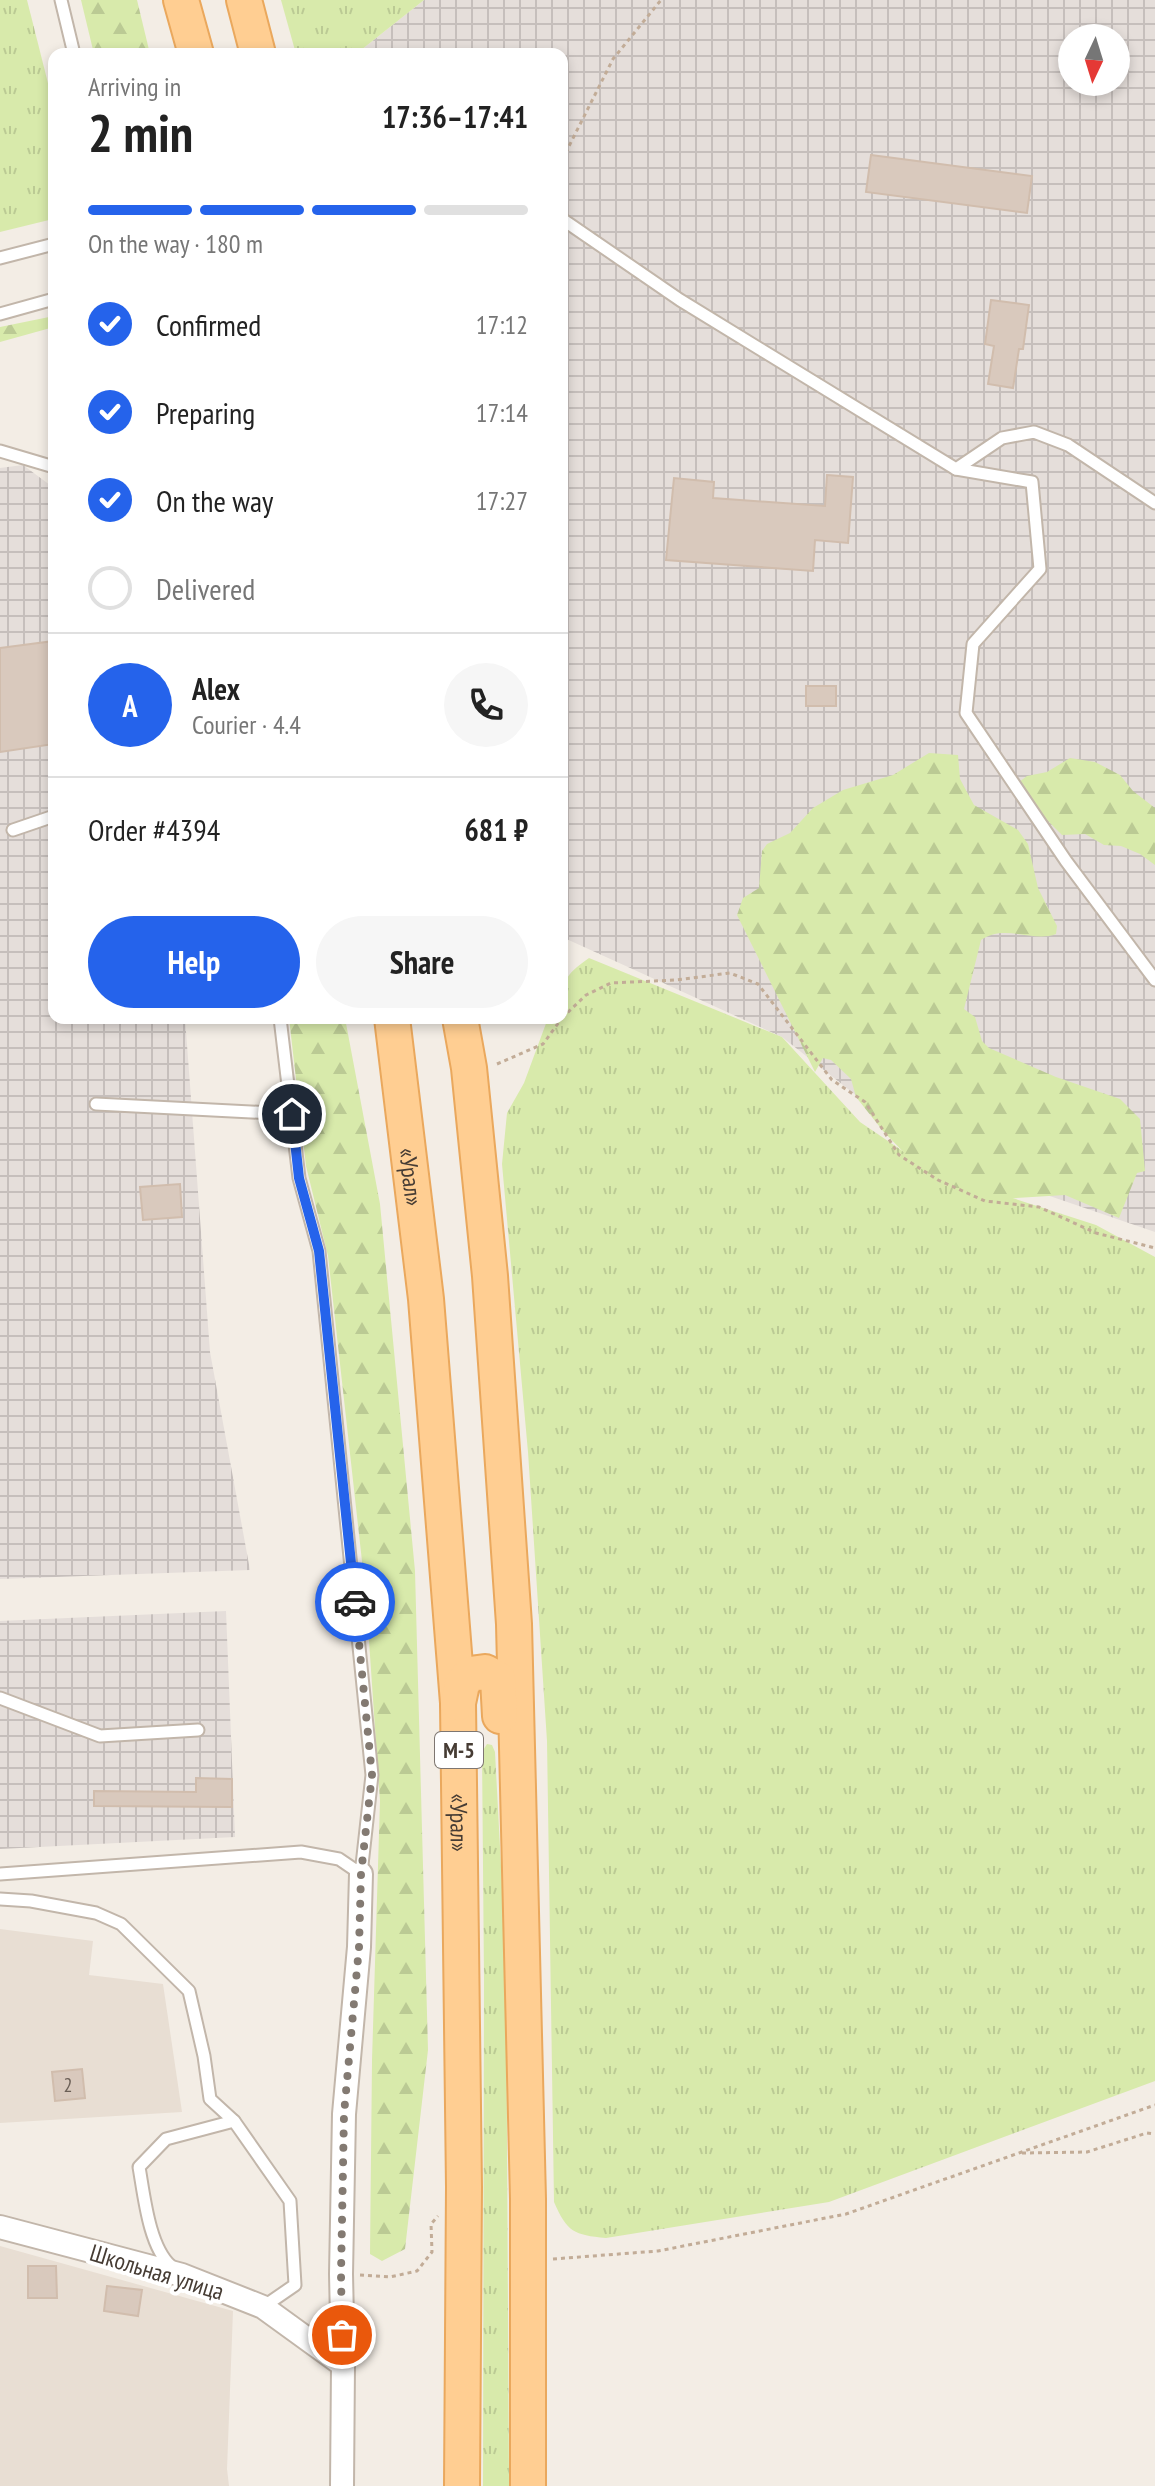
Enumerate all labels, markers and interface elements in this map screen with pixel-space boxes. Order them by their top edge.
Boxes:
north arrow [1058,24,1130,96]
map controls [1058,24,1130,96]
text: Arriving in [88,70,181,103]
text: 17:36–17:41 [382,97,528,136]
text: 2 min [88,99,193,166]
text: On the way · 180 m [88,227,263,260]
icon: check [88,302,132,346]
text: Confirmed [156,305,261,344]
text: 17:12 [476,308,528,341]
icon: check [88,390,132,434]
text: Preparing [156,393,255,432]
text: 17:14 [476,396,528,429]
icon: check [88,478,132,522]
text: On the way [156,481,273,520]
text: 17:27 [476,484,528,517]
text: Delivered [156,569,255,608]
button: phone [444,663,528,747]
text: Alex [192,669,240,708]
text: A [122,686,138,725]
text: Courier · 4.4 [192,708,301,741]
text: Order #4394 [88,810,220,849]
text: 681 ₽ [464,810,528,849]
button: Help [88,916,300,1008]
button: Share [316,916,528,1008]
pin [258,1080,326,1148]
icon: home [270,1092,314,1136]
street label: «Урал» [392,1146,430,1208]
courier [315,1562,395,1642]
icon: car [333,1580,377,1624]
road number: М-5 [435,1732,483,1768]
street label: «Урал» [444,1793,475,1852]
house number: 2 [64,2072,73,2098]
street label: Школьная улица [86,2237,228,2307]
pin [308,2301,376,2369]
icon: bag [320,2313,364,2357]

